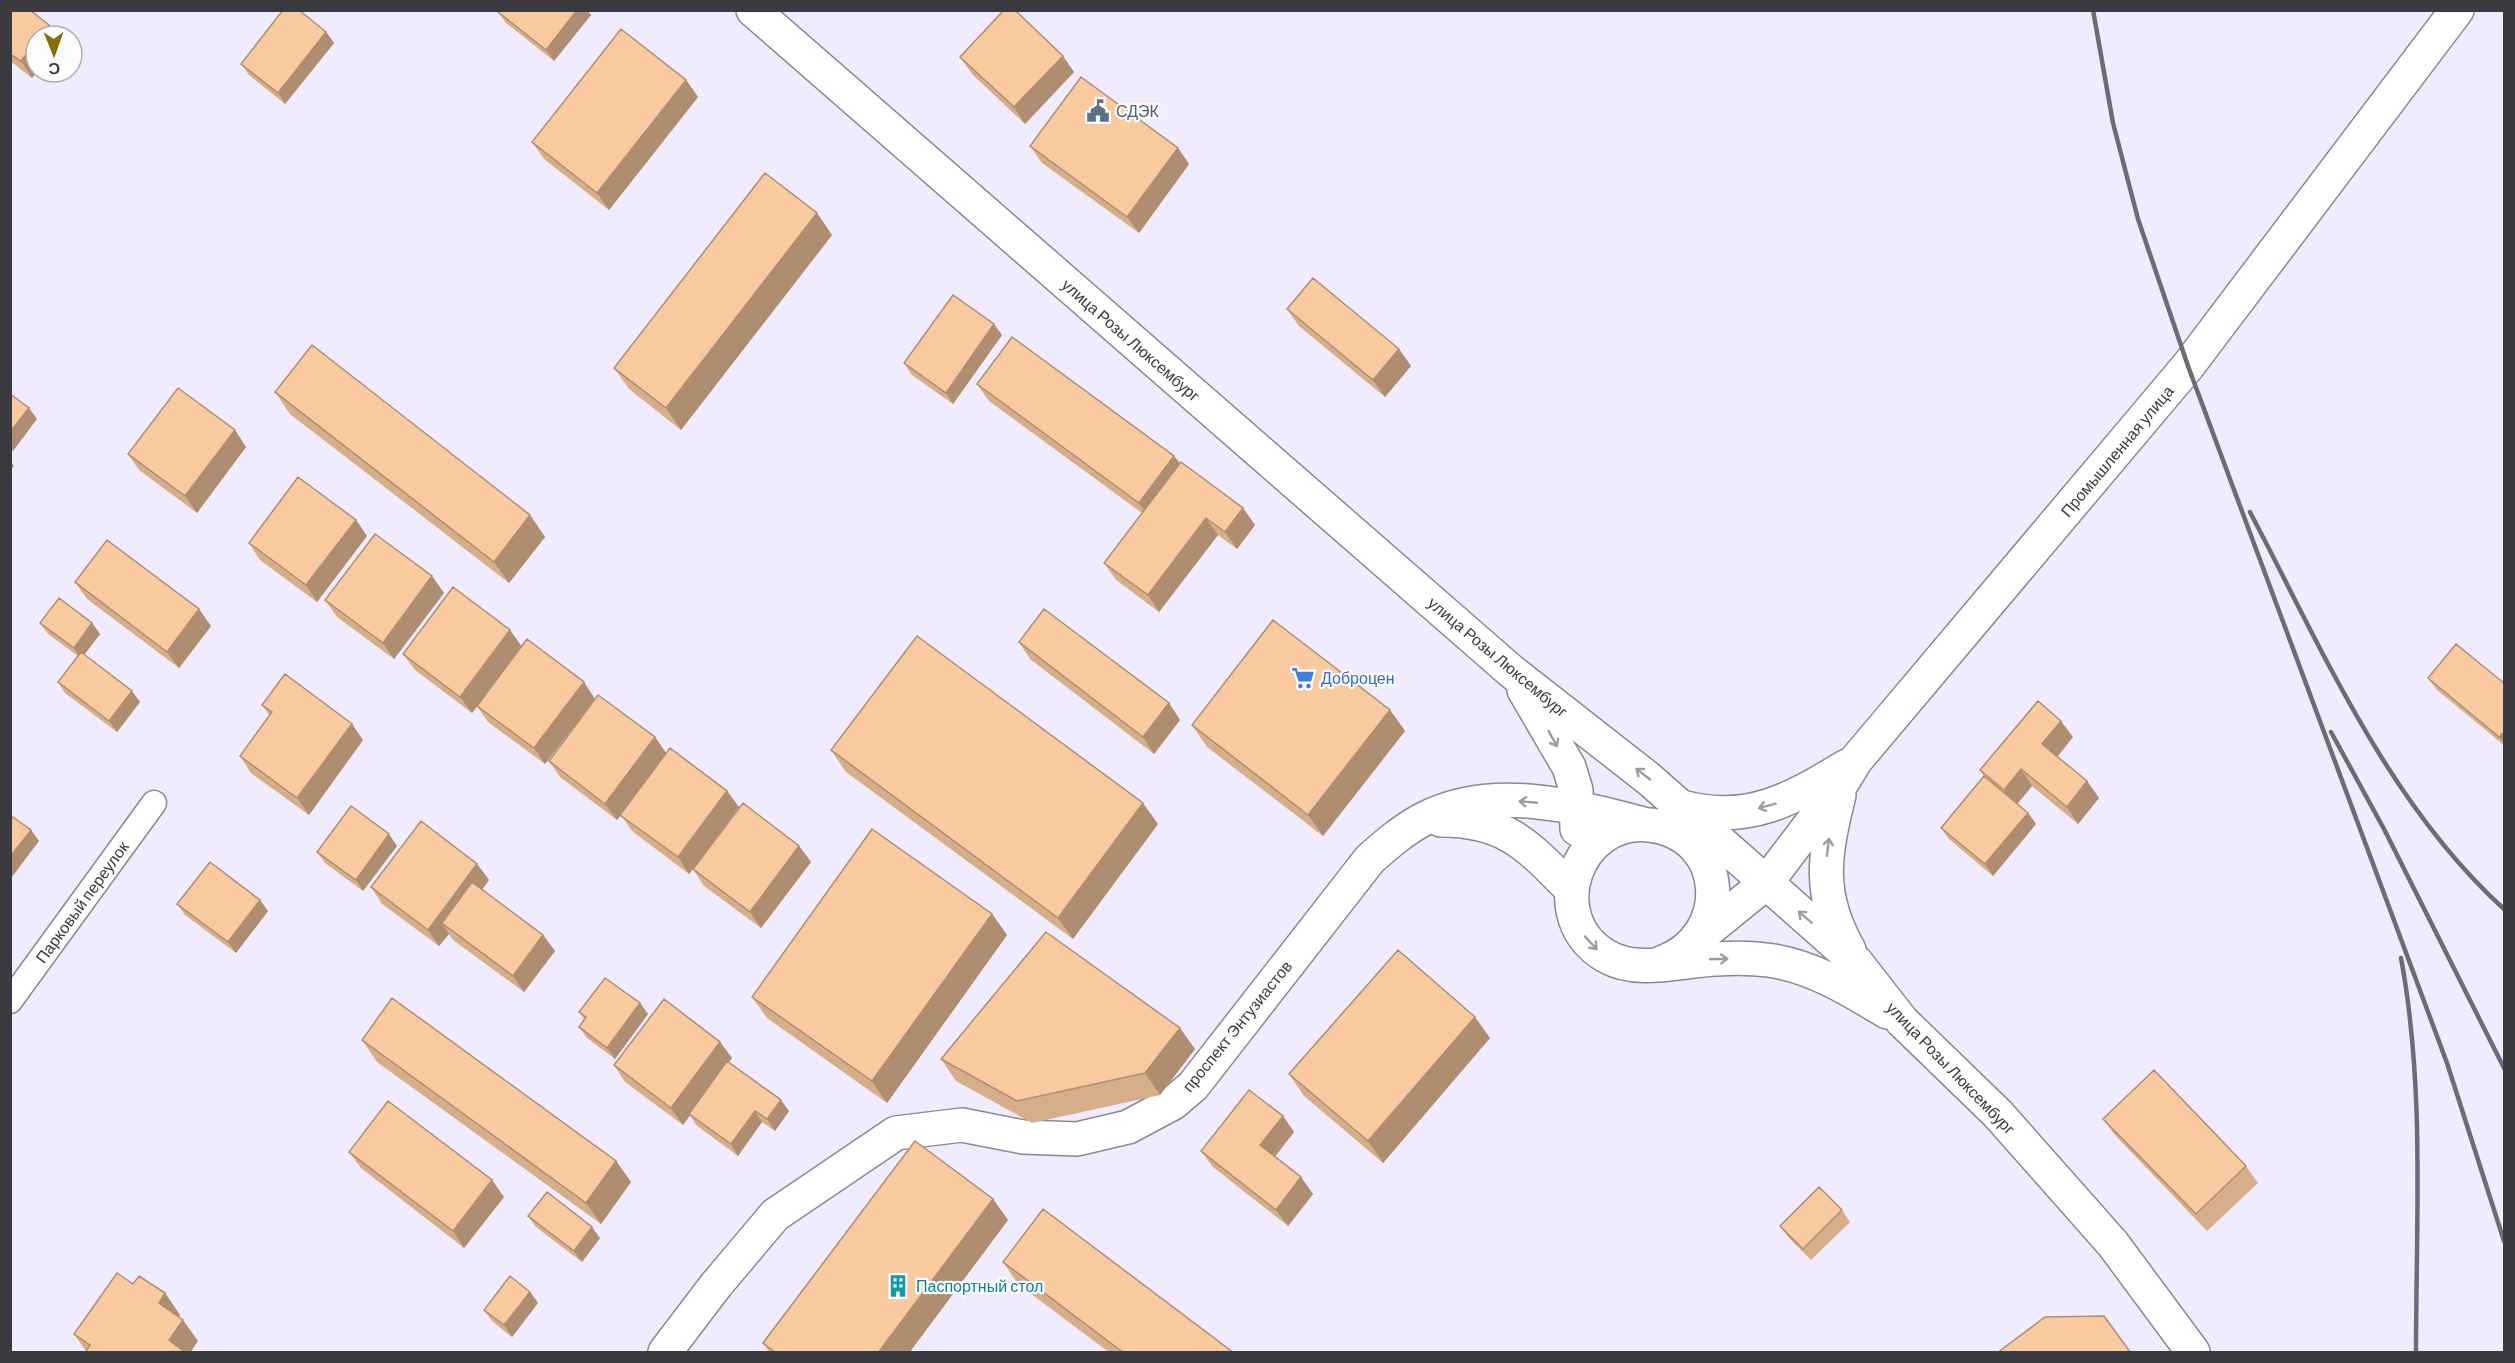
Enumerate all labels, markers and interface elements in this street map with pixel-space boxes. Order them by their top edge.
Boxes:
north arrow [24,24,84,84]
text: С [48,60,60,79]
public building icon: СДЭК [1085,98,1111,124]
place label: СДЭК [1116,101,1160,120]
street label: улица Розы Люксембург [1058,274,1204,405]
street label: Промышленная улица [2056,381,2177,520]
street label: улица Розы Люксембург [1425,593,1572,721]
supermarket icon: Доброцен [1290,665,1316,691]
place label: Доброцен [1321,668,1395,687]
one-way arrow [1548,729,1559,747]
one-way arrow [1635,767,1651,780]
one-way arrow [1519,797,1539,808]
one-way arrow [1758,801,1777,813]
street label: Парковый переулок [31,836,133,966]
one-way arrow [1823,838,1834,858]
one-way arrow [1797,910,1812,924]
one-way arrow [1584,936,1599,951]
one-way arrow [1709,953,1729,964]
street label: проспект Энтузиастов [1178,956,1295,1095]
street label: улица Розы Люксембург [1883,998,2020,1138]
building icon: Паспортный стол [885,1273,911,1299]
place label: Паспортный стол [916,1276,1043,1295]

